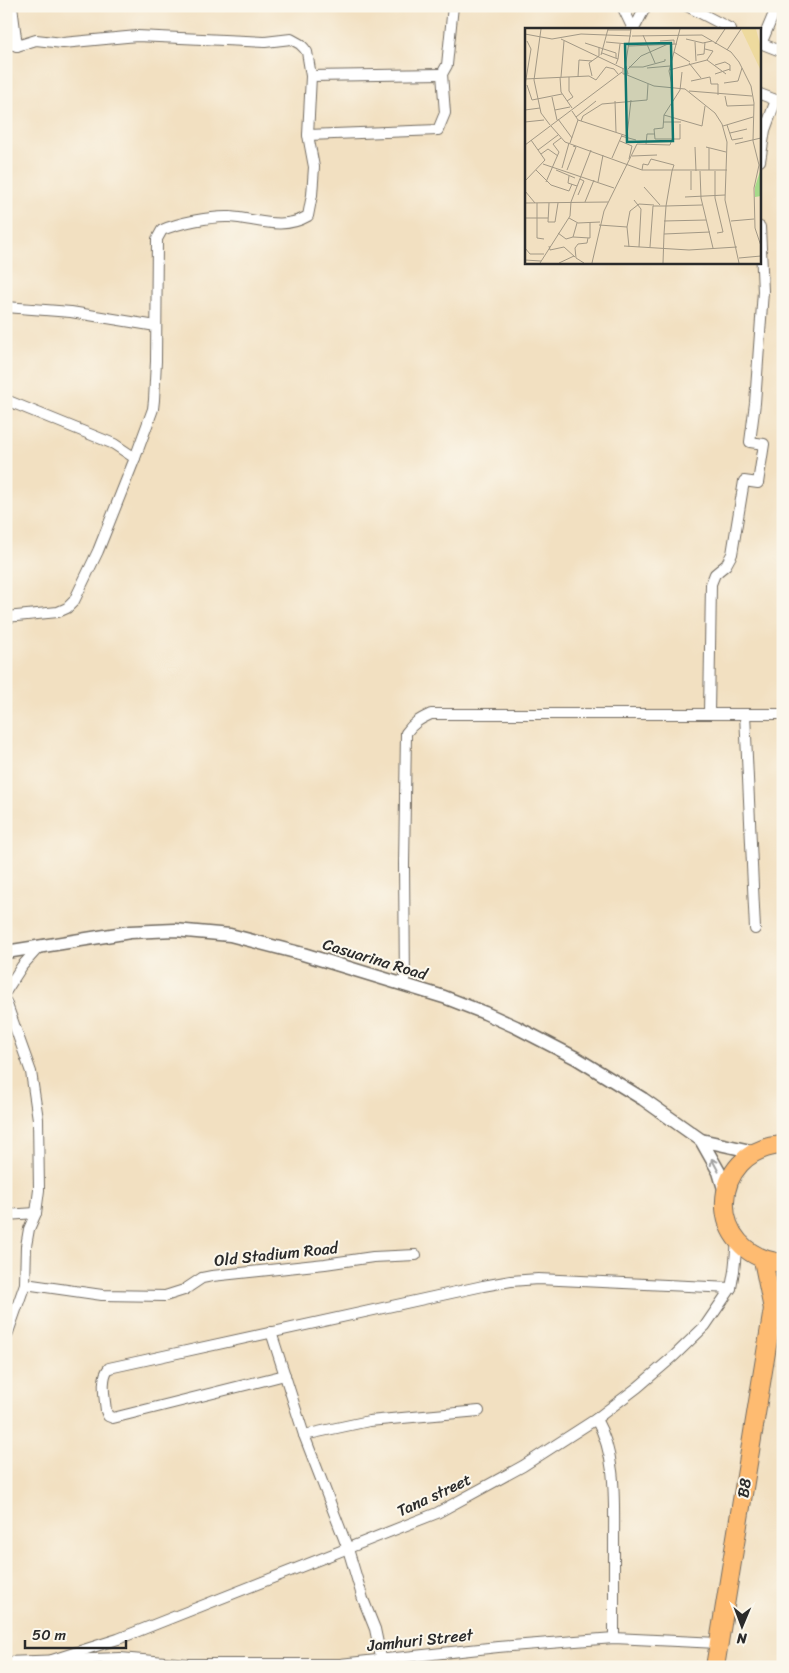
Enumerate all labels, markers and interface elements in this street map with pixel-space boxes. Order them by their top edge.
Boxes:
inset map [525,28,762,264]
street label: Casuarina Road [319,929,432,989]
one-way arrow [710,1158,719,1173]
street label: Old Stadium Road [213,1233,341,1275]
street label: Tana street [392,1465,476,1525]
street label: B8 [728,1476,760,1500]
north arrow [716,1600,766,1650]
scale bar [25,1618,126,1650]
street label: Jamhuri Street [365,1620,475,1660]
text: 50 m [32,1622,67,1648]
text: N [736,1626,748,1651]

